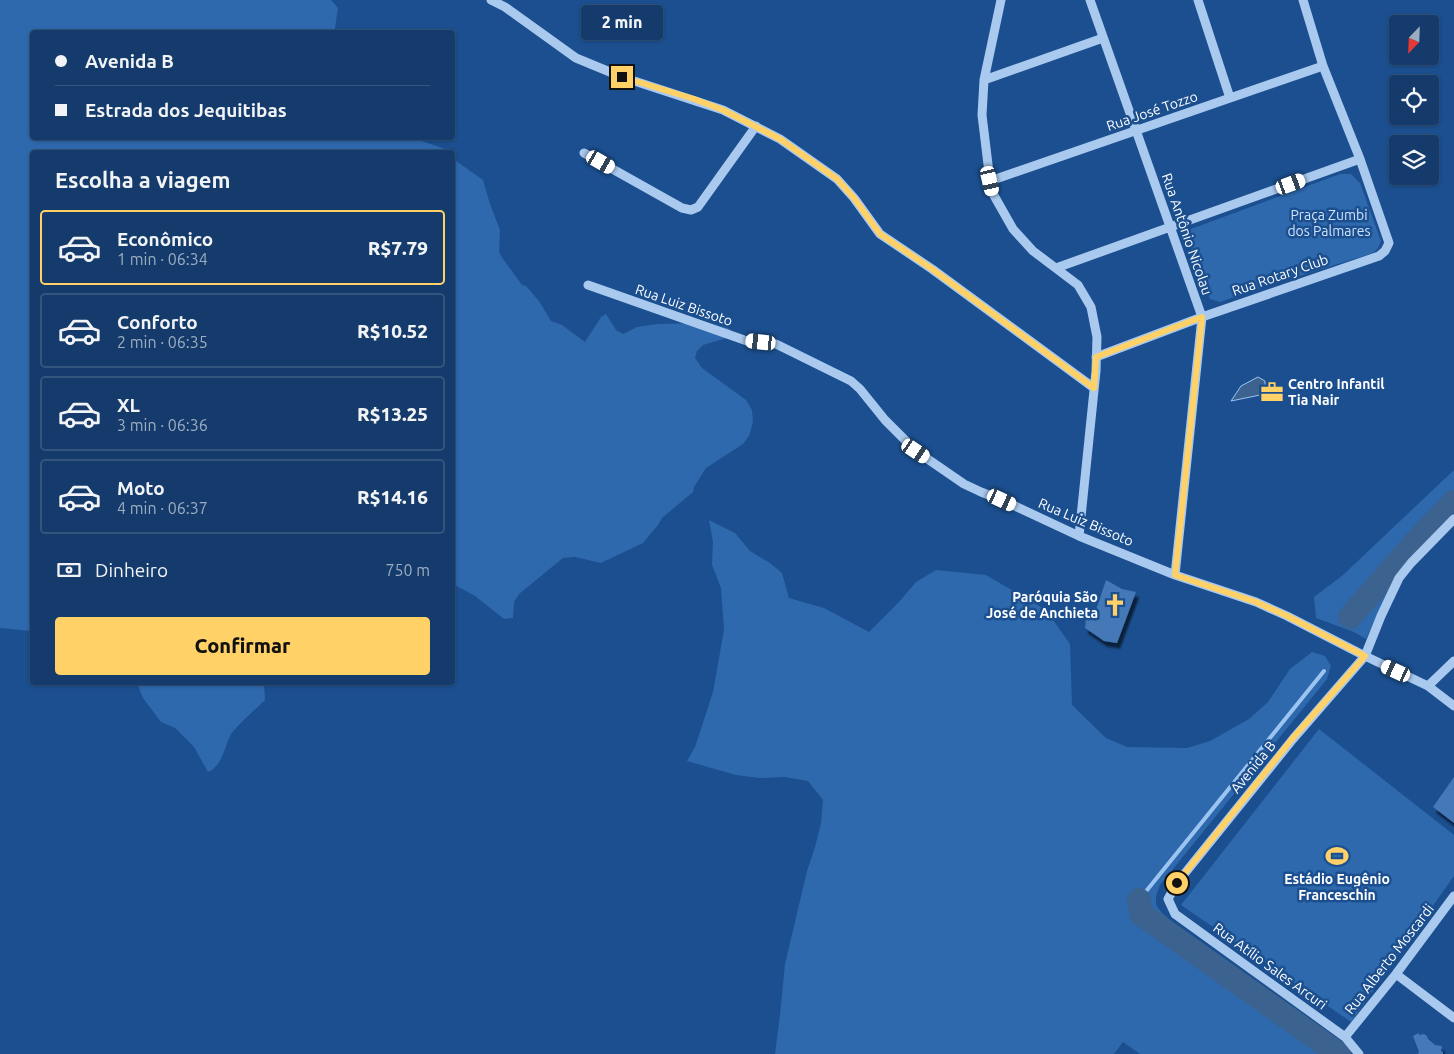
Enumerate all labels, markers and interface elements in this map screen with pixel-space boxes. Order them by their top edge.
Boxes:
callout: 2 min [581,5,663,40]
text: 2 min [602,13,642,31]
north arrow [1389,15,1439,65]
map controls [1389,15,1439,185]
text: Avenida B [85,50,174,72]
route end [611,66,633,88]
button: locate [1389,75,1439,125]
street label: Rua José Tozzo [1104,88,1200,134]
text: Estrada dos Jequitibas [85,99,287,121]
button: layers [1389,135,1439,185]
car [584,148,617,176]
car [979,165,1000,197]
text: Escolha a viagem [55,167,230,192]
street label: Rua Antônio Nicolau [1159,171,1215,297]
car [1274,172,1307,196]
park label: Praça Zumbi dos Palmares [1287,207,1371,239]
icon: car [57,225,102,270]
text: Econômico [117,228,213,250]
text: R$7.79 [368,237,428,259]
text: 1 min · 06:34 [117,250,208,268]
street label: Rua Rotary Club [1230,251,1330,299]
street label: Rua Luiz Bissoto [633,281,735,329]
icon: car [57,308,102,353]
text: Conforto [117,311,198,333]
text: R$10.52 [357,320,428,342]
text: 2 min · 06:35 [117,333,208,351]
car [745,333,776,351]
place label: Centro Infantil Tia Nair [1288,376,1385,408]
office icon: Centro Infantil Tia Nair [1259,379,1285,405]
icon: car [57,391,102,436]
text: XL [117,394,140,416]
text: R$13.25 [357,403,428,425]
text: 3 min · 06:36 [117,416,208,434]
car [899,436,932,466]
icon: car [57,474,102,519]
text: Moto [117,477,165,499]
text: R$14.16 [357,486,428,508]
car [985,487,1018,513]
street label: Rua Luiz Bissoto [1036,495,1136,549]
text: 4 min · 06:37 [117,499,208,517]
icon: cash [55,556,83,584]
text: Dinheiro [95,559,168,581]
text: 750 m [385,561,430,579]
place label: Paróquia São José de Anchieta [986,589,1098,621]
church icon: Paróquia São José de Anchieta [1102,592,1128,618]
button: Confirmar [55,617,430,675]
car [1379,658,1412,684]
street label: Avenida B [1227,738,1279,796]
sports icon: Estádio Eugênio Franceschin [1324,843,1350,869]
place label: Estádio Eugênio Franceschin [1284,871,1390,903]
route start [1166,872,1188,894]
street label: Rua Alberto Moscardi [1341,901,1437,1017]
street label: Rua Atílio Sales Arcuri [1210,919,1330,1013]

